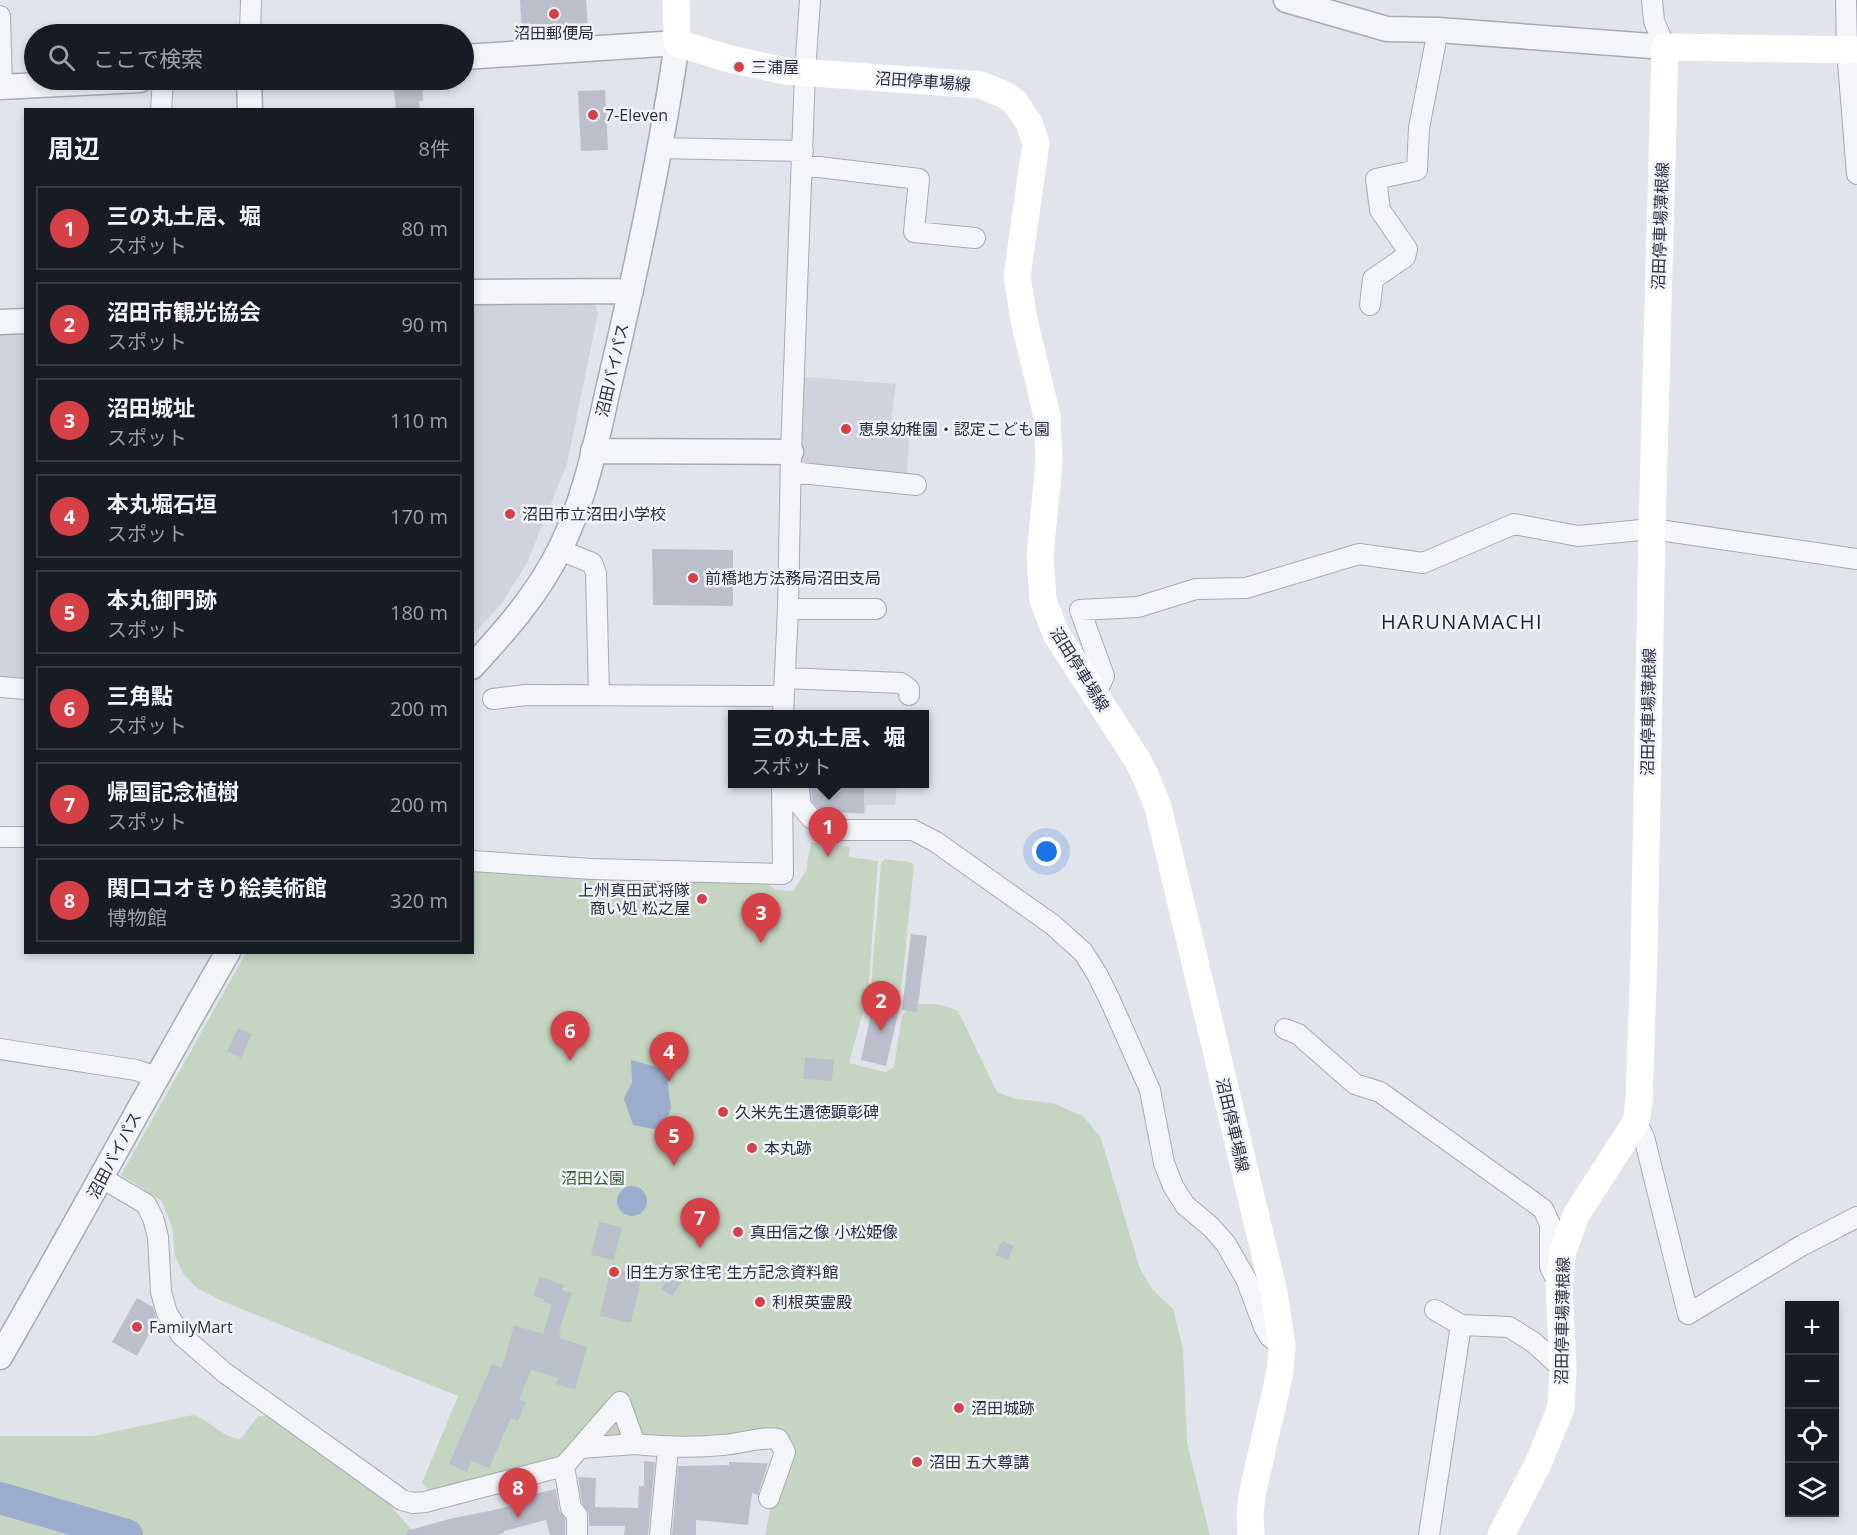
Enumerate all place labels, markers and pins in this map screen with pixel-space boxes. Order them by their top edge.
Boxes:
marker: 沼田郵便局 [547,7,561,21]
place label: 沼田郵便局 [514,22,594,44]
place label: 三浦屋 [751,56,799,78]
marker: 三浦屋 [732,60,746,74]
place label: 7-Eleven [605,104,668,126]
marker: 7-Eleven [586,108,600,122]
place label: 恵泉幼稚園・認定こども園 [858,418,1050,440]
marker: 恵泉幼稚園・認定こども園 [839,422,853,436]
place label: 沼田市立沼田小学校 [522,503,666,525]
marker: 沼田市立沼田小学校 [503,507,517,521]
place label: 前橋地方法務局沼田支局 [705,567,881,589]
marker: 前橋地方法務局沼田支局 [686,571,700,585]
pin: 1 [808,808,848,857]
place label: 上州真田武将隊 商い処 松之屋 [578,879,690,919]
marker: 上州真田武将隊 商い処 松之屋 [695,892,709,906]
pin: 3 [742,894,780,943]
pin: 2 [862,982,900,1031]
pin: 6 [550,1012,590,1061]
pin: 4 [650,1032,688,1082]
place label: 久米先生遺徳顕彰碑 [735,1101,879,1123]
marker: 久米先生遺徳顕彰碑 [716,1105,730,1119]
pin: 5 [654,1116,694,1166]
place label: 本丸跡 [764,1137,812,1159]
marker: 本丸跡 [745,1141,759,1155]
pin: 7 [680,1198,720,1248]
place label: 真田信之像 小松姫像 [750,1221,898,1243]
marker: 真田信之像 小松姫像 [731,1225,745,1239]
place label: 旧生方家住宅 生方記念資料館 [626,1261,838,1283]
marker: 旧生方家住宅 生方記念資料館 [607,1265,621,1279]
place label: 利根英霊殿 [772,1291,852,1313]
marker: 利根英霊殿 [753,1295,767,1309]
place label: FamilyMart [149,1316,233,1338]
marker: FamilyMart [130,1320,144,1334]
place label: 沼田城跡 [971,1397,1035,1419]
marker: 沼田城跡 [952,1401,966,1415]
place label: 沼田 五大尊講 [929,1451,1029,1473]
marker: 沼田 五大尊講 [910,1455,924,1469]
pin: 8 [498,1468,538,1518]

